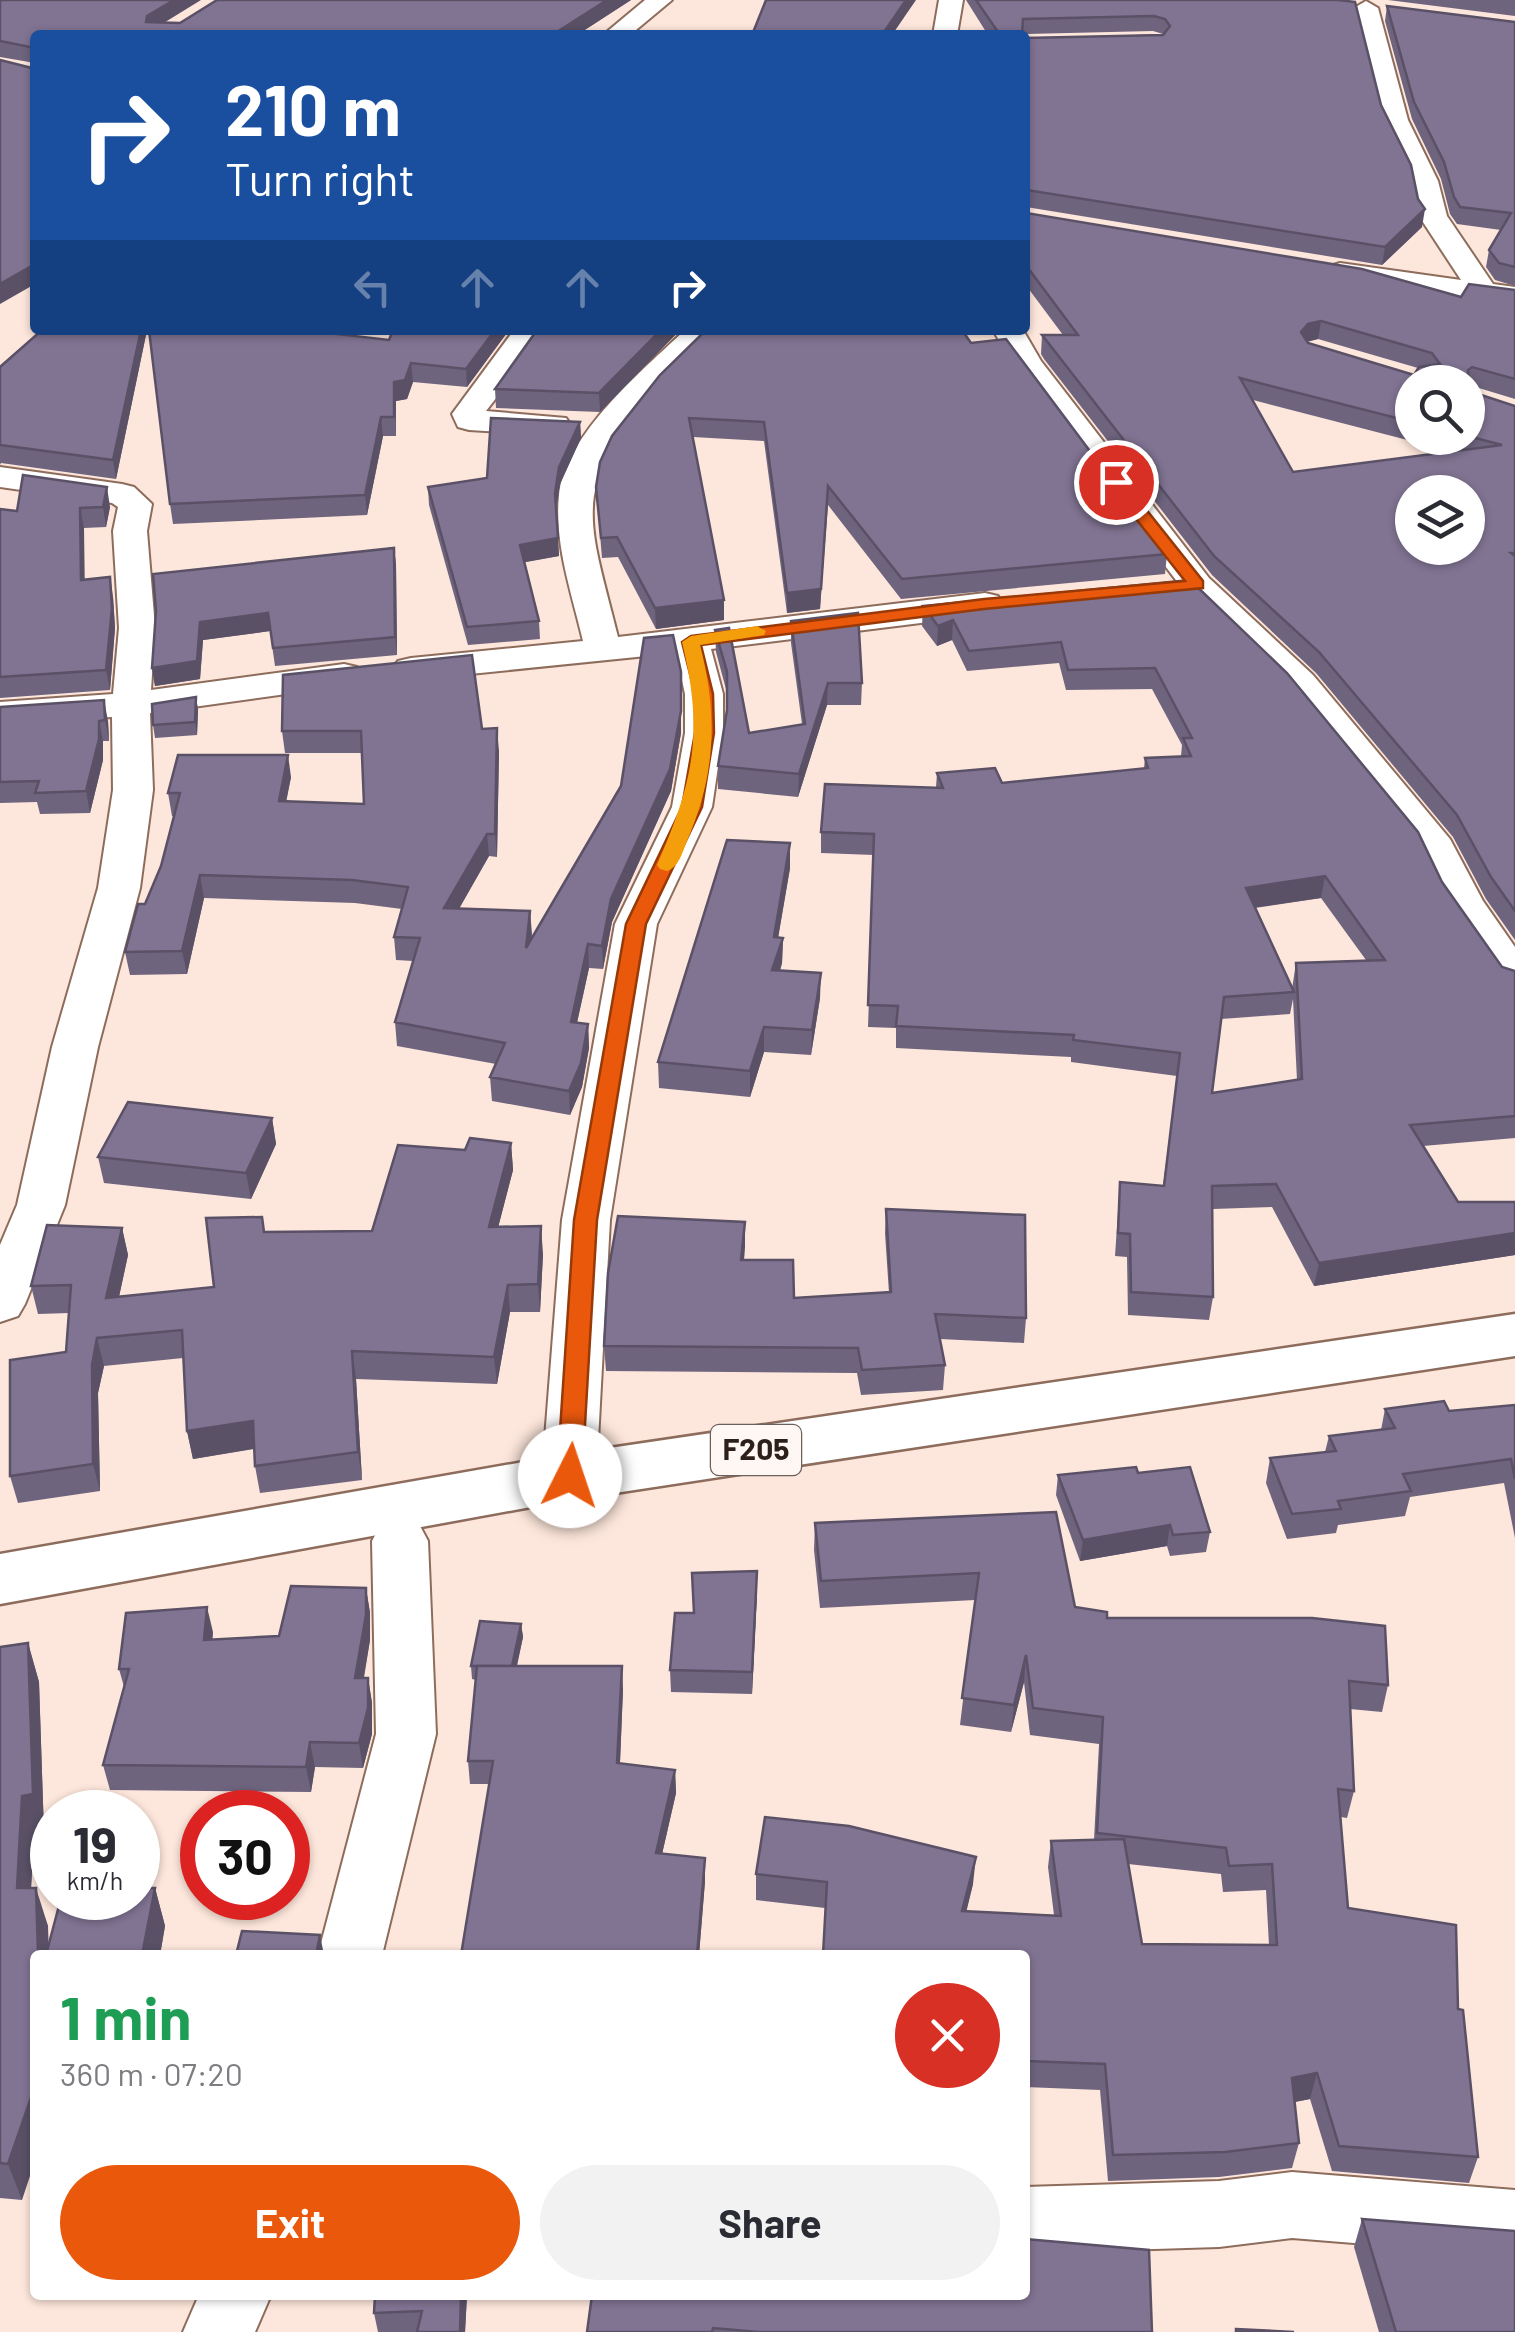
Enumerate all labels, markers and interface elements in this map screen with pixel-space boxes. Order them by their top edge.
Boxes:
text: 210 m [225,66,401,150]
icon: right [60,70,190,200]
text: Turn right [225,151,415,205]
icon: left [345,260,400,315]
icon: ahead [450,260,505,315]
icon: ahead [555,260,610,315]
icon: right [660,260,715,315]
map controls [1395,365,1485,565]
button: search [1395,365,1485,455]
pin [1074,440,1159,525]
icon: arrive [1089,455,1144,510]
button: layers [1395,475,1485,565]
position arrow [518,1424,622,1528]
road number: F205 [711,1425,801,1475]
speed limit sign: 30 [180,1790,310,1920]
text: 19 [73,1813,117,1873]
text: km/h [67,1865,123,1895]
text: 1 min [60,1980,191,2052]
button: close [895,1983,1000,2088]
text: 360 m · 07:20 [60,2054,243,2092]
button: Exit [60,2165,520,2280]
button: Share [540,2165,1000,2280]

